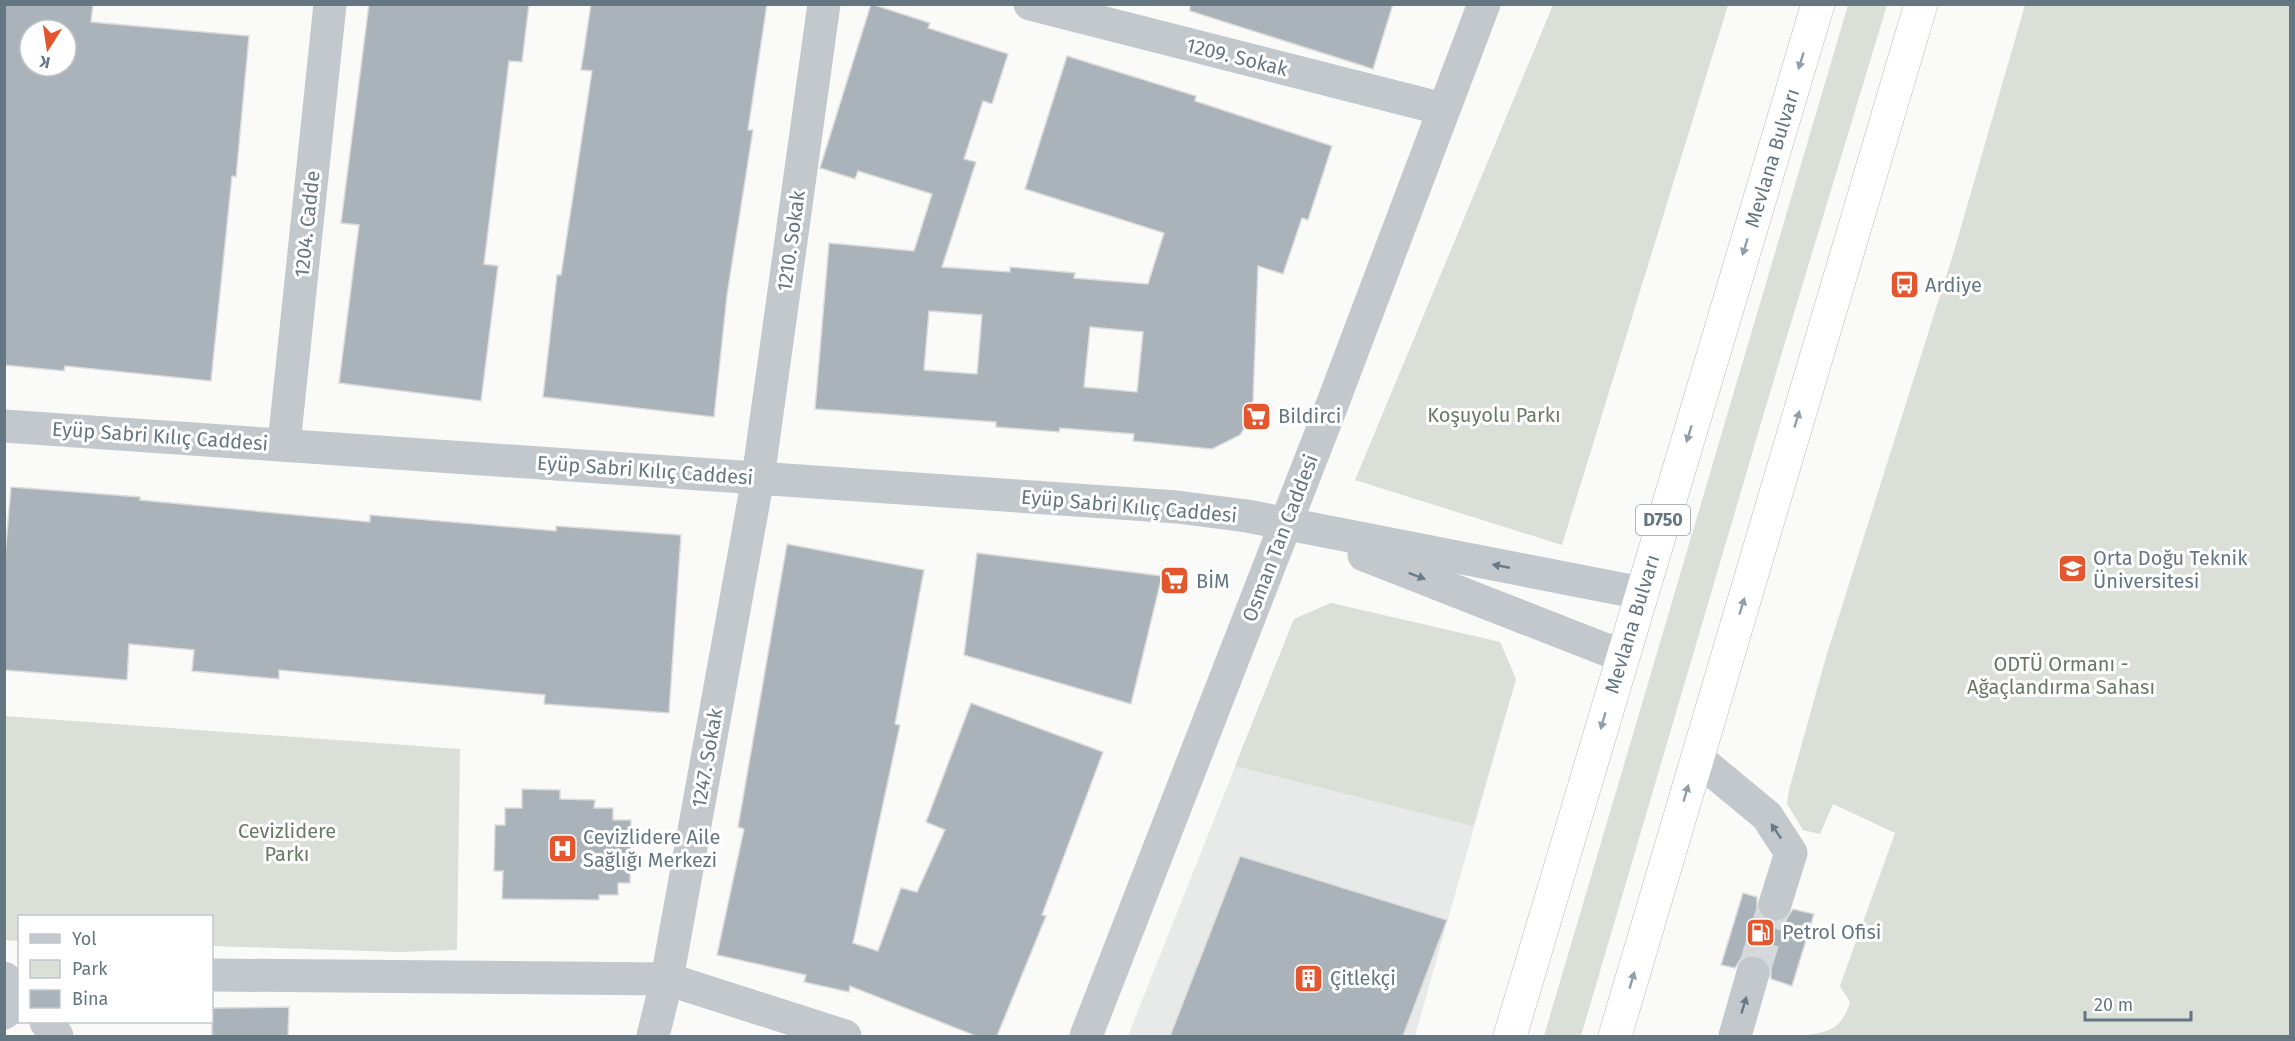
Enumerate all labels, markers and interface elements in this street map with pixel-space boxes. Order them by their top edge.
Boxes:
north arrow [18,18,78,78]
street label: 1209. Sokak [1184,33,1291,81]
text: K [37,52,52,73]
one-way arrow [1796,52,1805,70]
street label: Mevlana Bulvarı [1739,86,1805,230]
street label: 1204. Cadde [289,169,325,279]
street label: 1210. Sokak [772,188,810,293]
one-way arrow [1740,238,1749,256]
bus stop icon: Ardiye [1888,269,1920,301]
place label: Ardiye [1925,273,1982,297]
supermarket icon: Bildirci [1241,400,1273,432]
park label: Koşuyolu Parkı [1427,403,1561,428]
place label: Bildirci [1278,404,1341,428]
one-way arrow [1793,410,1802,428]
street label: Eyüp Sabri Kılıç Caddesi [51,416,269,457]
one-way arrow [1684,425,1693,443]
street label: Eyüp Sabri Kılıç Caddesi [536,450,754,491]
street label: Osman Tan Caddesi [1237,451,1323,625]
street label: Eyüp Sabri Kılıç Caddesi [1020,485,1238,528]
road number: D750 [1636,505,1690,535]
place label: Orta Doğu Teknik Üniversitesi [2093,546,2248,593]
street label: Mevlana Bulvarı [1599,552,1665,696]
school or university icon: Orta Doğu Teknik Üniversitesi [2056,553,2088,585]
one-way arrow [1491,561,1510,570]
supermarket icon: BİM [1159,565,1191,597]
place label: BİM [1196,569,1230,593]
one-way arrow [1408,571,1426,581]
one-way arrow [1738,597,1747,615]
park label: ODTÜ Ormanı - Ağaçlandırma Sahası [1967,652,2155,700]
street label: 1247. Sokak [686,706,728,810]
one-way arrow [1598,712,1607,730]
one-way arrow [1682,784,1691,802]
park label: Cevizlidere Parkı [238,819,336,866]
one-way arrow [1771,823,1782,839]
place label: Cevizlidere Aile Sağlığı Merkezi [583,825,720,872]
hospital icon: Cevizlidere Aile Sağlığı Merkezi [546,832,578,864]
legend [18,915,213,1023]
fuel station icon: Petrol Ofisi [1745,916,1777,948]
place label: Petrol Ofisi [1782,920,1881,944]
text: Yol [72,928,97,950]
text: Park [72,958,108,980]
building icon: Çitlekçi [1293,962,1325,994]
place label: Çitlekçi [1330,966,1396,991]
one-way arrow [1628,971,1637,989]
scale bar [2085,984,2192,1022]
text: Bina [72,988,108,1010]
text: 20 m [2094,994,2133,1016]
one-way arrow [1740,996,1749,1014]

